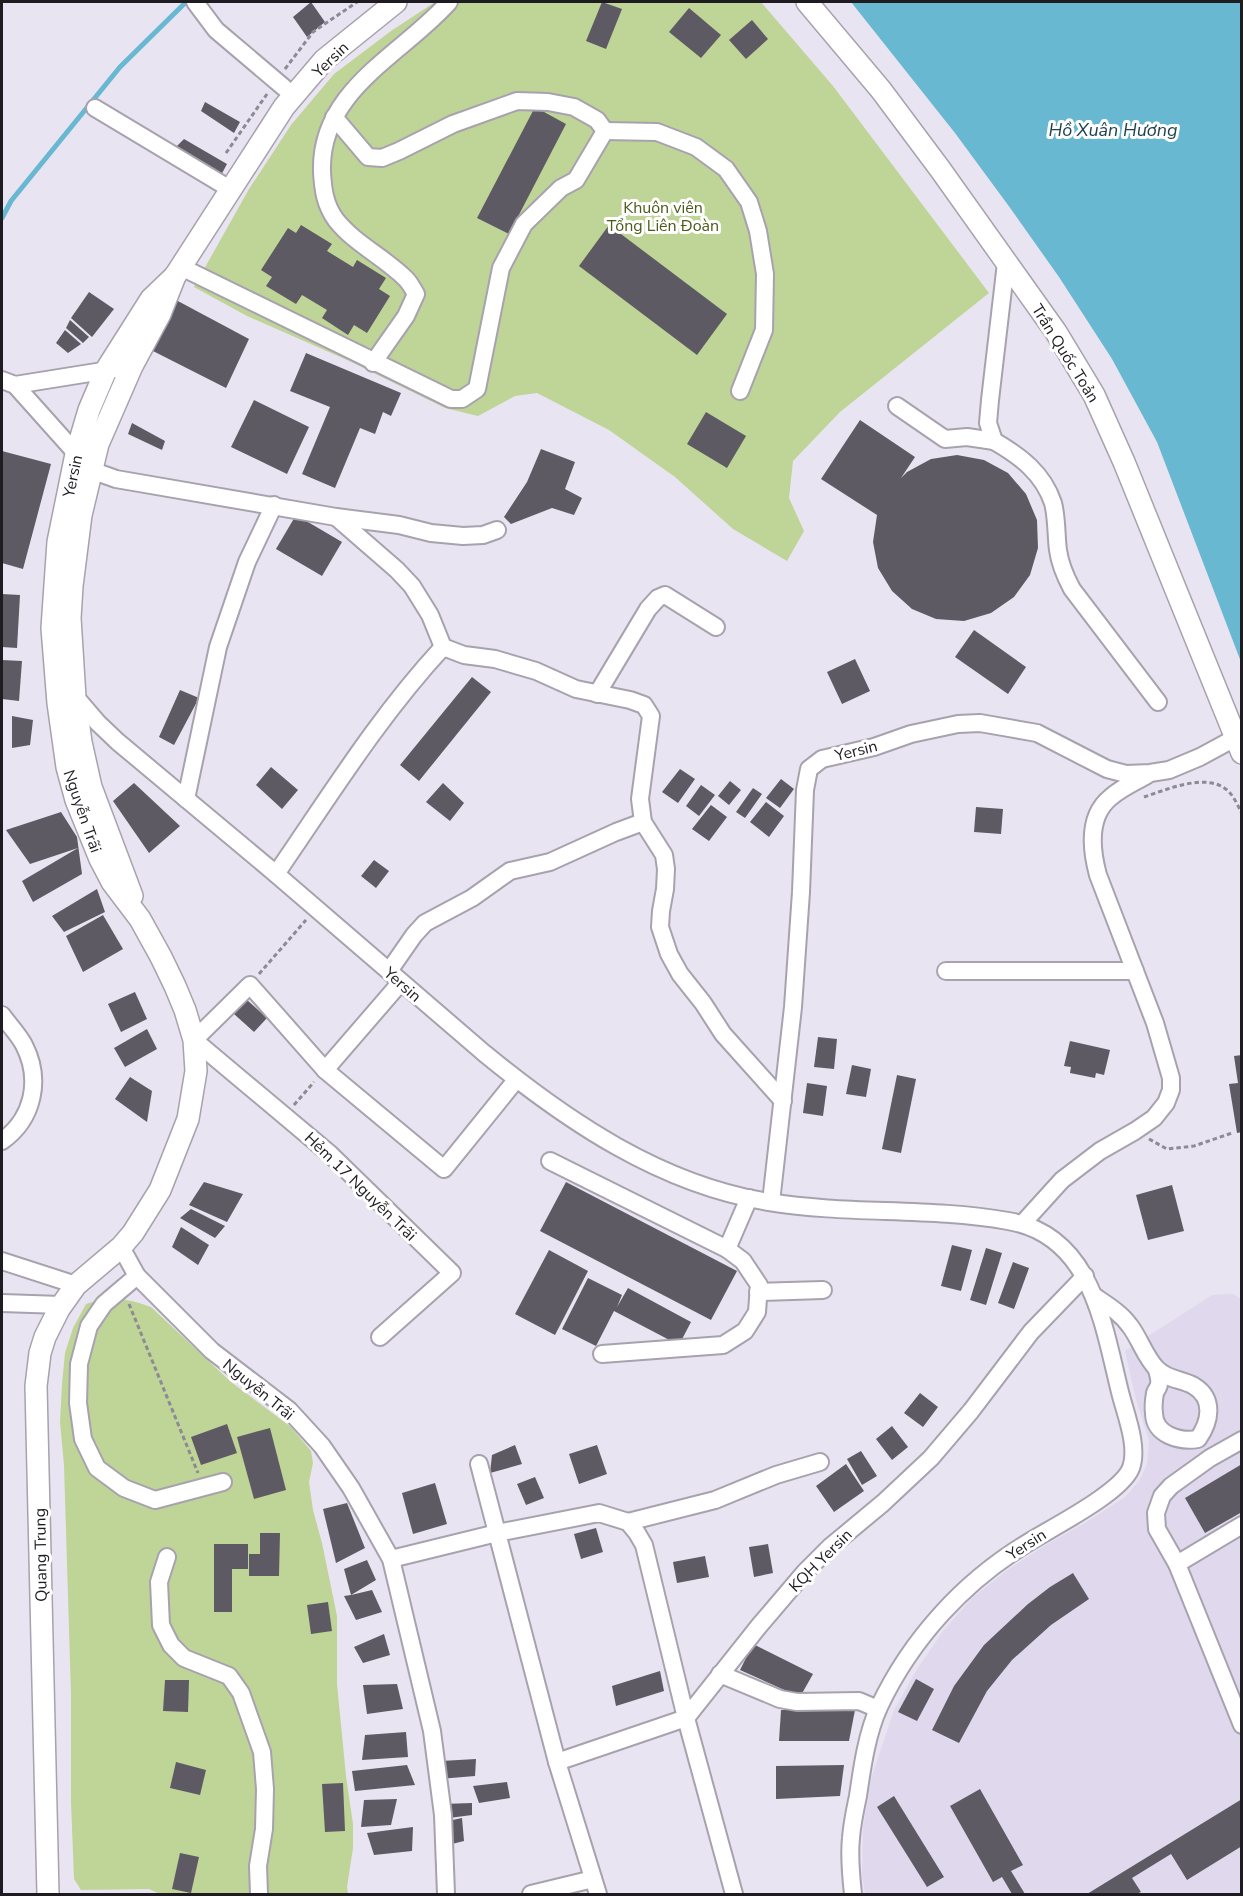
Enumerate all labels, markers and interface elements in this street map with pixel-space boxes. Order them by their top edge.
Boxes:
street label: Yersin [307,37,354,83]
water label: Hồ Xuân Hương [1048,118,1178,142]
park label: Khuôn viên Tổng Liên Đoàn [607,197,719,237]
street label: Trần Quốc Toản [1026,300,1104,407]
street label: Yersin [58,453,88,500]
street label: Yersin [832,735,880,767]
street label: Nguyễn Trãi [58,767,106,856]
street label: Yersin [378,962,426,1007]
street label: Hẻm 17 Nguyễn Trãi [299,1127,421,1246]
street label: Nguyễn Trãi [218,1354,299,1425]
street label: Quang Trung [29,1508,53,1602]
street label: KQH Yersin [784,1524,857,1597]
street label: Yersin [1002,1524,1051,1566]

